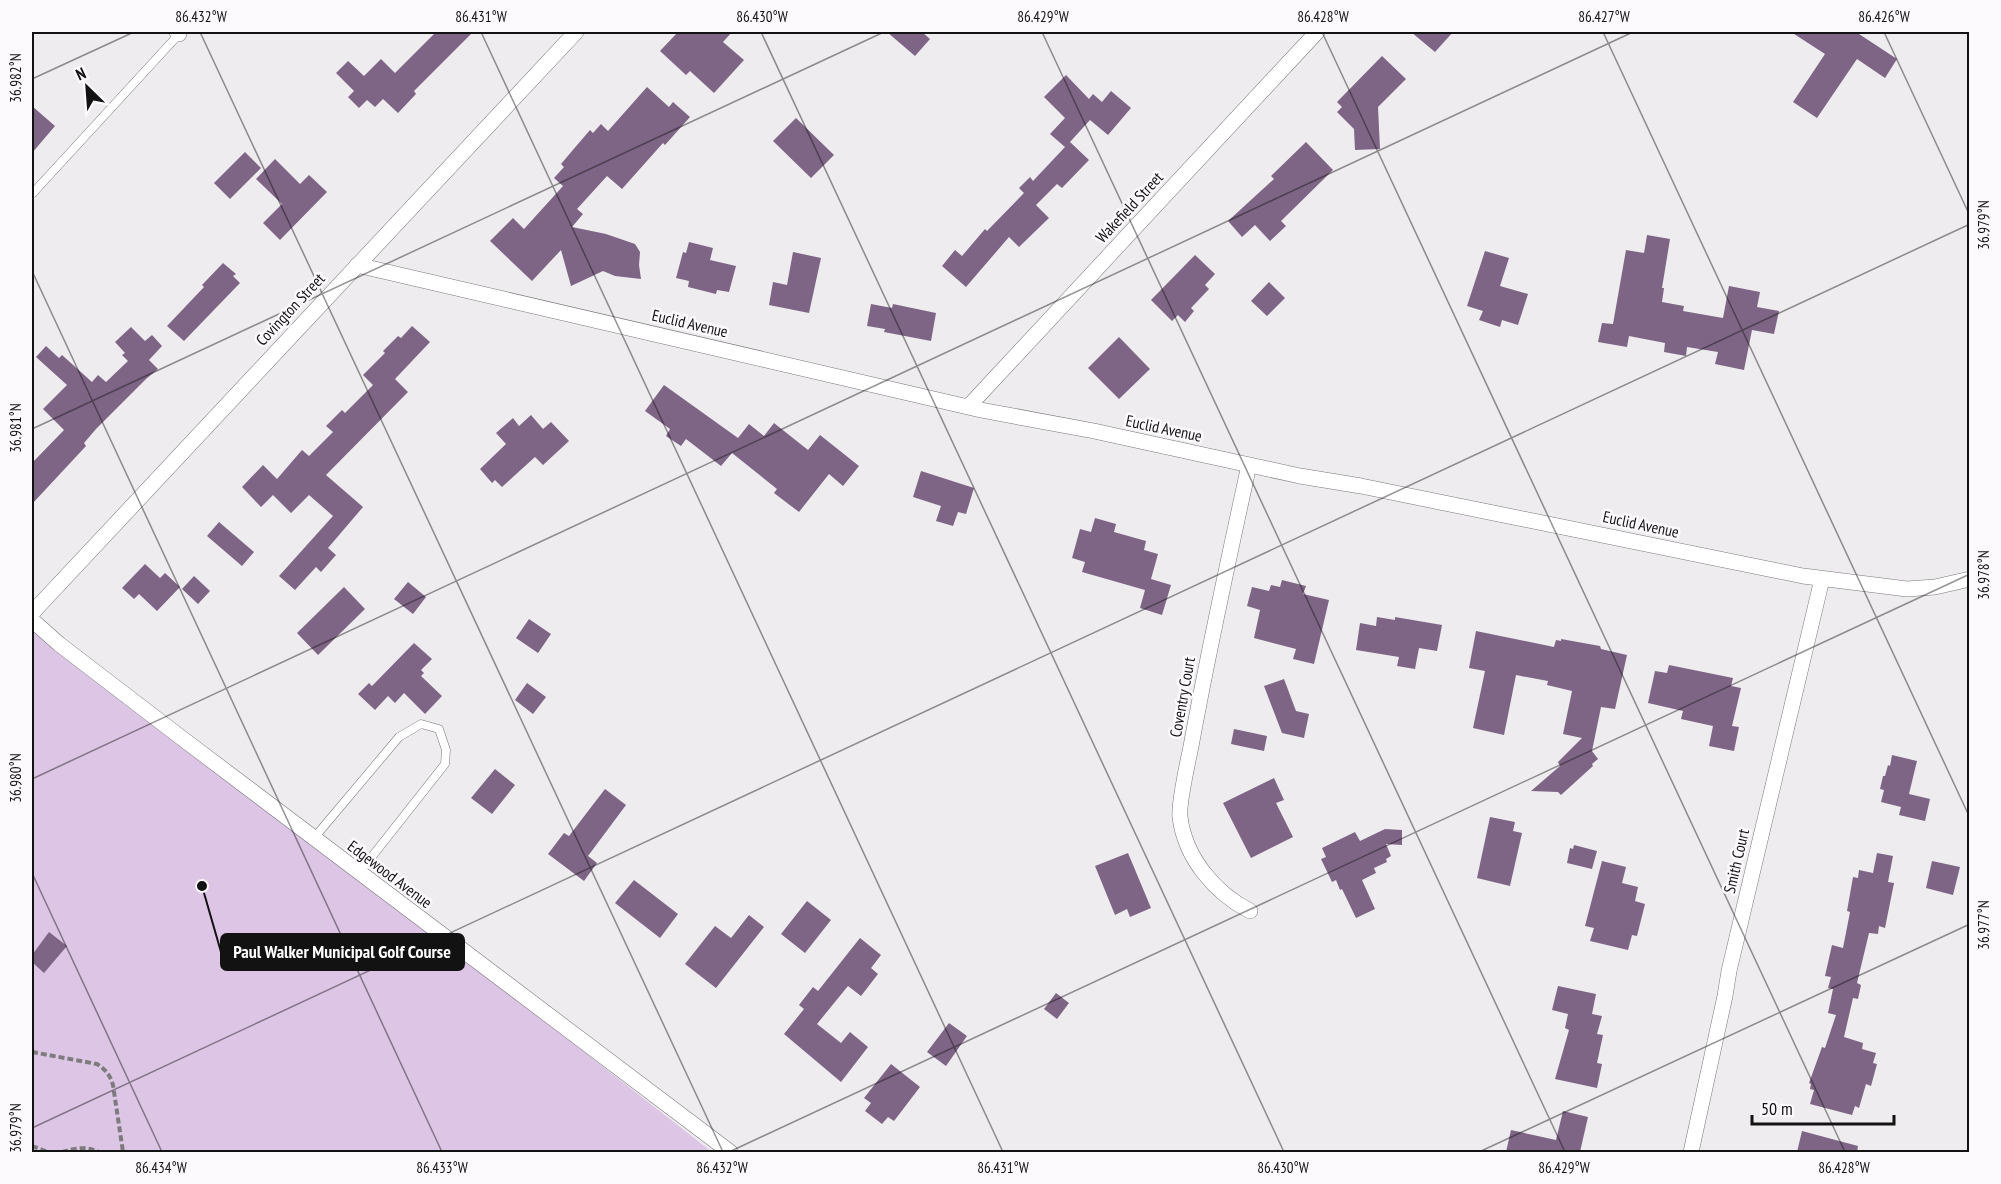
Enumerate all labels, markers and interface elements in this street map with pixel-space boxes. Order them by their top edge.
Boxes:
text: 86.432°W [175,7,227,26]
text: 86.431°W [455,7,507,26]
text: 86.430°W [736,7,788,26]
text: 86.429°W [1017,7,1069,26]
text: 86.428°W [1297,7,1349,26]
text: 86.427°W [1578,7,1630,26]
text: 86.426°W [1858,7,1910,26]
text: 36.982°N [6,53,25,103]
north arrow [57,57,117,117]
text: N [73,63,89,84]
street label: Wakefield Street [1091,167,1167,247]
text: 36.979°N [1974,200,1993,250]
street label: Covington Street [251,268,329,349]
street label: Euclid Avenue [650,305,730,341]
text: 36.981°N [6,403,25,453]
street label: Euclid Avenue [1124,410,1204,446]
street label: Euclid Avenue [1601,506,1681,542]
text: 36.978°N [1974,550,1993,600]
street label: Coventry Court [1165,655,1199,739]
text: 36.980°N [6,753,25,803]
street label: Smith Court [1719,826,1753,895]
street label: Edgewood Avenue [344,836,436,912]
text: 36.977°N [1974,900,1993,950]
callout: Paul Walker Municipal Golf Course [221,934,464,970]
text: Paul Walker Municipal Golf Course [233,940,451,963]
scale bar [1752,1088,1894,1126]
text: 50 m [1761,1097,1793,1120]
text: 36.979°N [6,1103,25,1153]
text: 86.434°W [135,1158,187,1177]
text: 86.433°W [416,1158,468,1177]
text: 86.432°W [696,1158,748,1177]
text: 86.431°W [977,1158,1029,1177]
text: 86.430°W [1257,1158,1309,1177]
text: 86.429°W [1538,1158,1590,1177]
text: 86.428°W [1818,1158,1870,1177]

